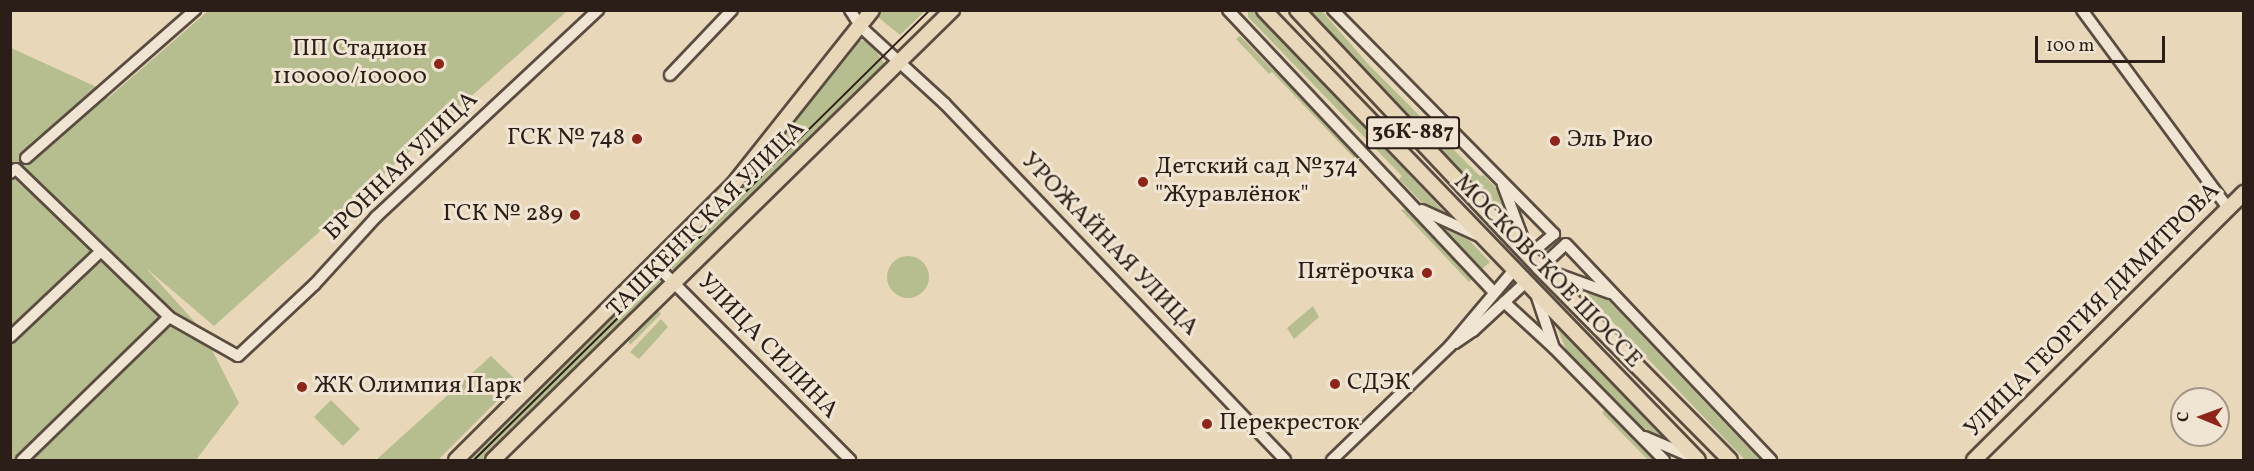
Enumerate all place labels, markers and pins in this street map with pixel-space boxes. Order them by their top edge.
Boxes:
place label: ПП Стадион 110000/10000 [273,36,427,92]
marker: ПП Стадион 110000/10000 [432,57,446,71]
place label: ГСК № 748 [507,125,625,153]
place label: Эль Рио [1567,127,1653,155]
marker: ГСК № 748 [630,132,644,146]
marker: Эль Рио [1548,134,1562,148]
place label: Детский сад №374 "Журавлёнок" [1155,154,1358,210]
marker: Детский сад №374 "Журавлёнок" [1136,175,1150,189]
place label: ГСК № 289 [443,201,563,229]
marker: ГСК № 289 [568,208,582,222]
place label: Пятёрочка [1297,259,1415,287]
marker: Пятёрочка [1420,266,1434,280]
place label: СДЭК [1347,370,1411,398]
place label: ЖК Олимпия Парк [314,373,522,401]
marker: СДЭК [1328,377,1342,391]
marker: ЖК Олимпия Парк [295,380,309,394]
place label: Перекресток [1219,410,1360,438]
marker: Перекресток [1200,417,1214,431]

